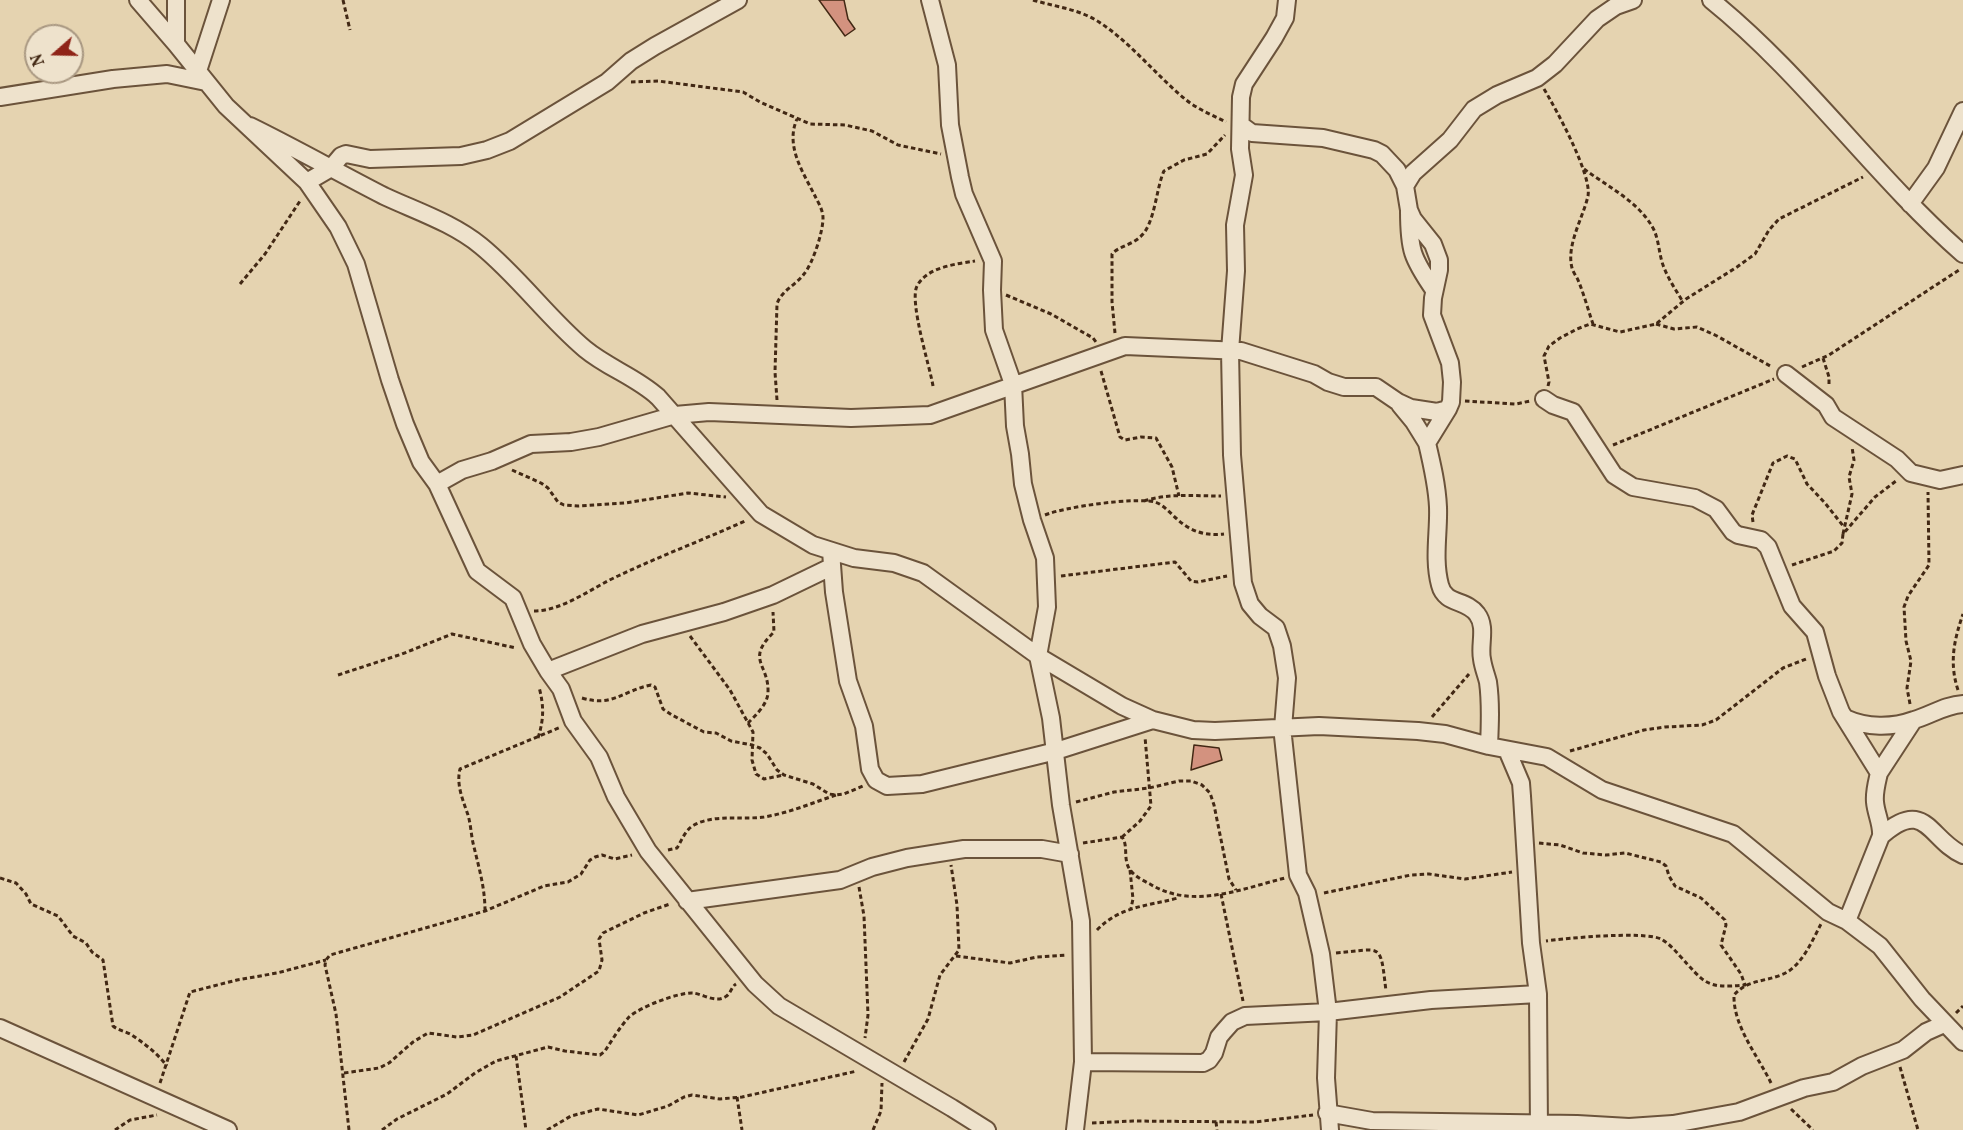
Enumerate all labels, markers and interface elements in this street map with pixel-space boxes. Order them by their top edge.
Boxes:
north arrow [24,24,84,84]
text: N [27,50,51,69]

